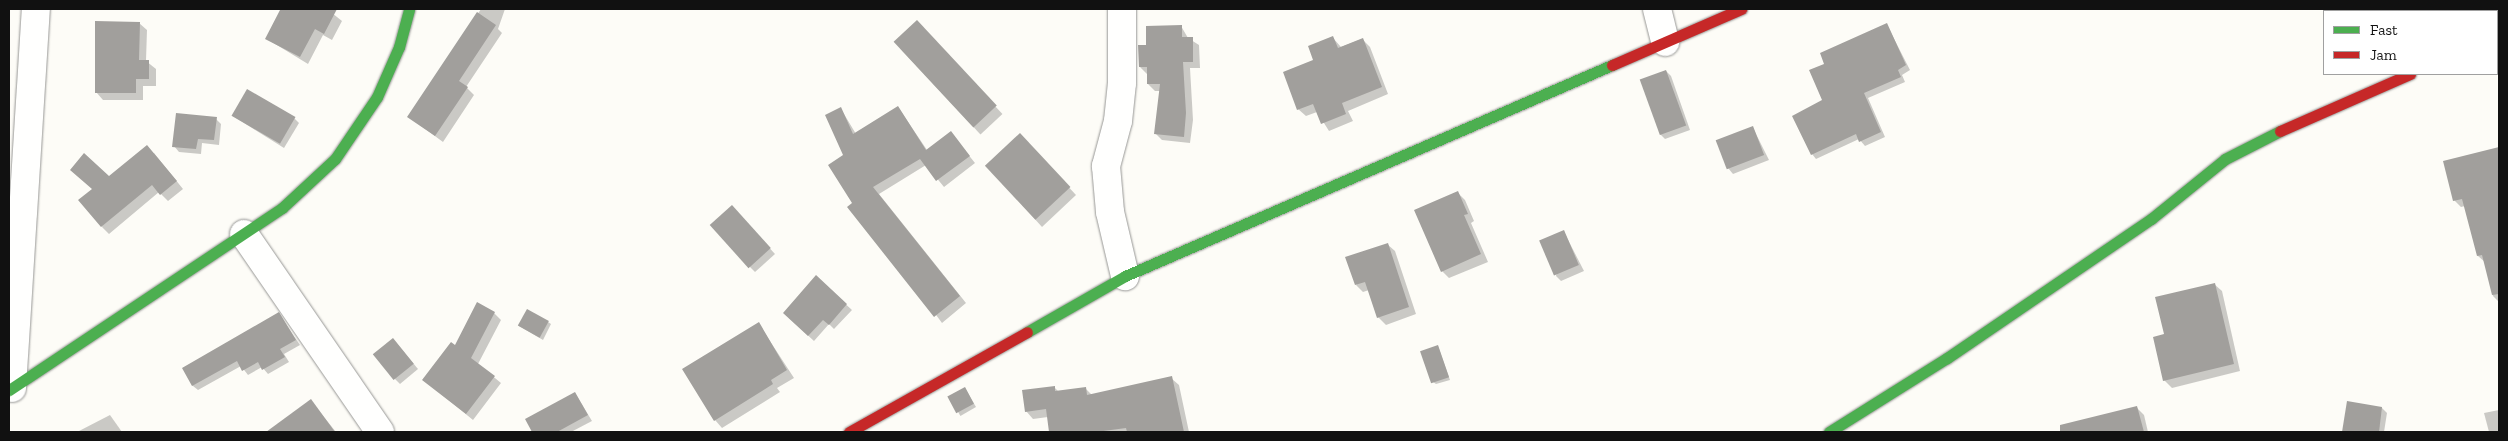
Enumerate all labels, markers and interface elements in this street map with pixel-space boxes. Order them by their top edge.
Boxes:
legend [2323,10,2498,75]
text: Fast [2370,21,2398,39]
text: Jam [2370,46,2397,64]

